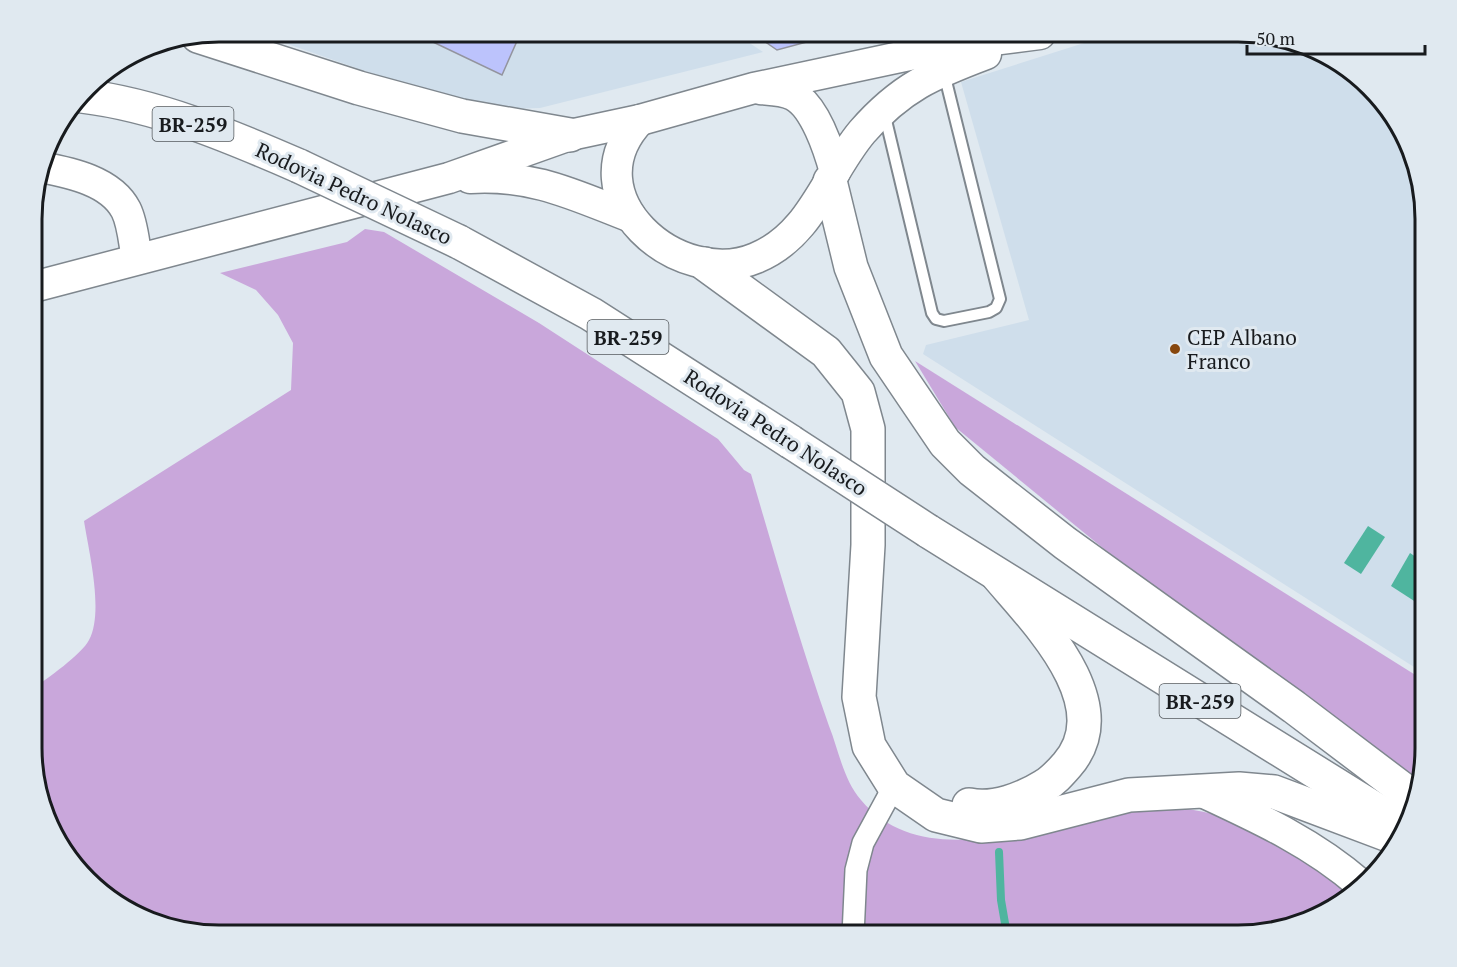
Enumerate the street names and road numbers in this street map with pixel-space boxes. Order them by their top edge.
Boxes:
road number: BR-259 [152,107,234,141]
street label: Rodovia Pedro Nolasco [252,135,456,251]
road number: BR-259 [588,320,668,354]
street label: Rodovia Pedro Nolasco [679,362,873,502]
road number: BR-259 [1160,684,1240,718]

